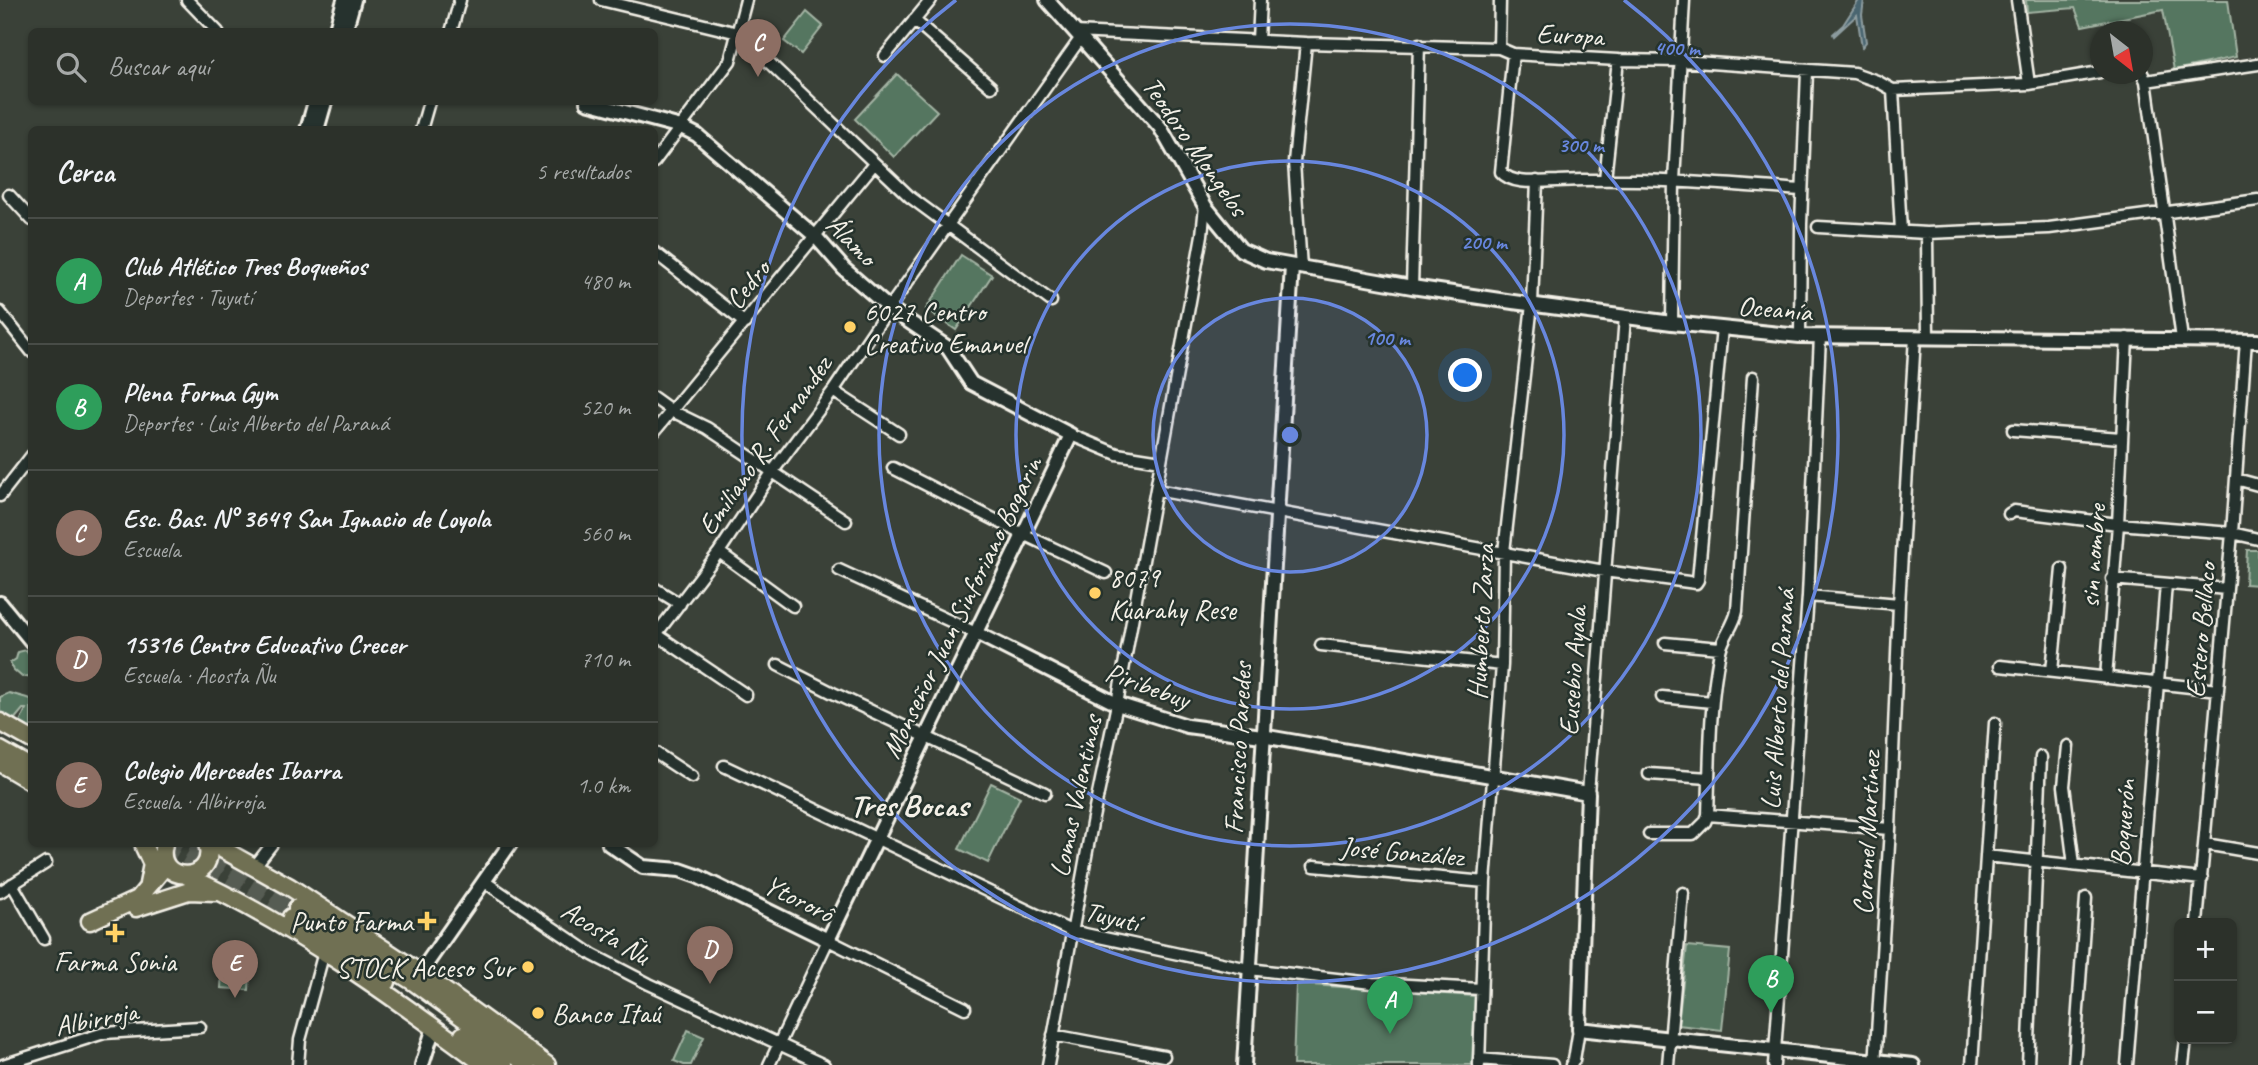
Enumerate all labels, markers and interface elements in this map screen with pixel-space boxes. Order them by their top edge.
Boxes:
street label: Europa [1536,15,1607,54]
pin: C [735,19,781,77]
north arrow [2090,21,2153,84]
search box [28,28,658,105]
text: 400 m [1654,35,1702,61]
icon: search [52,48,90,86]
text: Buscar aquí [108,50,210,83]
street label: Teodoro Mongelos [1135,70,1258,225]
text: 300 m [1558,132,1606,158]
text: Cerca [56,153,114,191]
text: 5 resultados [536,157,630,186]
street label: Álamo [819,207,887,275]
text: 200 m [1461,229,1509,255]
text: Club Atlético Tres Boqueños [123,250,367,283]
street label: Cedro [717,250,780,316]
text: A [73,267,85,296]
text: 480 m [581,267,630,296]
text: Deportes · Tuyutí [123,283,253,312]
street label: Oceanía [1736,288,1815,329]
place label: 6027 Centro Creativo Emanuel [864,294,1032,361]
marker: 6027 Centro Creativo Emanuel [842,319,858,335]
text: 100 m [1364,325,1412,351]
street label: Emiliano R. Fernandez [690,347,840,542]
your location [1448,358,1482,392]
text: Plena Forma Gym [123,376,278,409]
text: B [73,393,85,422]
text: 520 m [581,393,630,422]
text: Deportes · Luis Alberto del Paraná [123,409,389,438]
centre of rings [1278,423,1302,447]
street label: Monseñor Juan Sinforiano Bogarin [873,449,1050,764]
street label: sin nombre [2071,501,2114,609]
text: Esc. Bas. N° 3649 San Ignacio de Loyola [123,502,490,535]
text: C [74,519,84,548]
text: 560 m [581,519,630,548]
text: Escuela [123,535,180,564]
street label: Humberto Zarza [1459,542,1502,701]
street label: Estero Bellaco [2177,558,2224,699]
place label: 8079 Kuarahy Rese [1109,560,1238,627]
marker: 8079 Kuarahy Rese [1087,585,1103,601]
street label: Luis Alberto del Paraná [1752,585,1803,810]
street label: Eusebio Ayala [1551,603,1595,737]
text: 15316 Centro Educativo Crecer [123,628,406,661]
text: D [72,645,86,674]
text: 710 m [581,645,630,674]
street label: Piribebuy [1101,654,1197,718]
street label: Francisco Paredes [1216,659,1260,835]
text: Escuela · Acosta Ñu [123,661,275,690]
street label: Lomas Valentinas [1041,710,1110,880]
street label: Coronel Martínez [1845,748,1888,916]
text: Colegio Mercedes Ibarra [123,754,341,787]
text: E [73,771,85,800]
text: 1.0 km [577,771,630,800]
street label: Boquerón [2102,777,2143,868]
district label: Tres Bocas [850,785,971,826]
text: Escuela · Albirroja [123,787,264,816]
street label: José González [1337,829,1467,874]
street label: Ytororô [758,867,842,932]
street label: Acosta Ñu [555,892,658,973]
street label: Tuyutí [1081,893,1148,941]
place label: Punto Farma [290,904,415,939]
marker: Punto Farma [419,913,435,929]
map controls [2174,918,2237,1044]
button: + [2174,918,2237,981]
marker: Farma Sonia [107,925,123,941]
pin: D [687,926,733,984]
pin: E [212,940,258,998]
place label: Farma Sonia [54,944,178,979]
place label: STOCK Acceso Sur [336,950,517,985]
pin: B [1748,955,1794,1013]
marker: STOCK Acceso Sur [520,959,536,975]
pin: A [1367,976,1413,1034]
button: − [2174,981,2237,1044]
street label: Albirroja [52,993,143,1044]
place label: Banco Itaú [552,996,663,1031]
marker: Banco Itaú [530,1005,546,1021]

